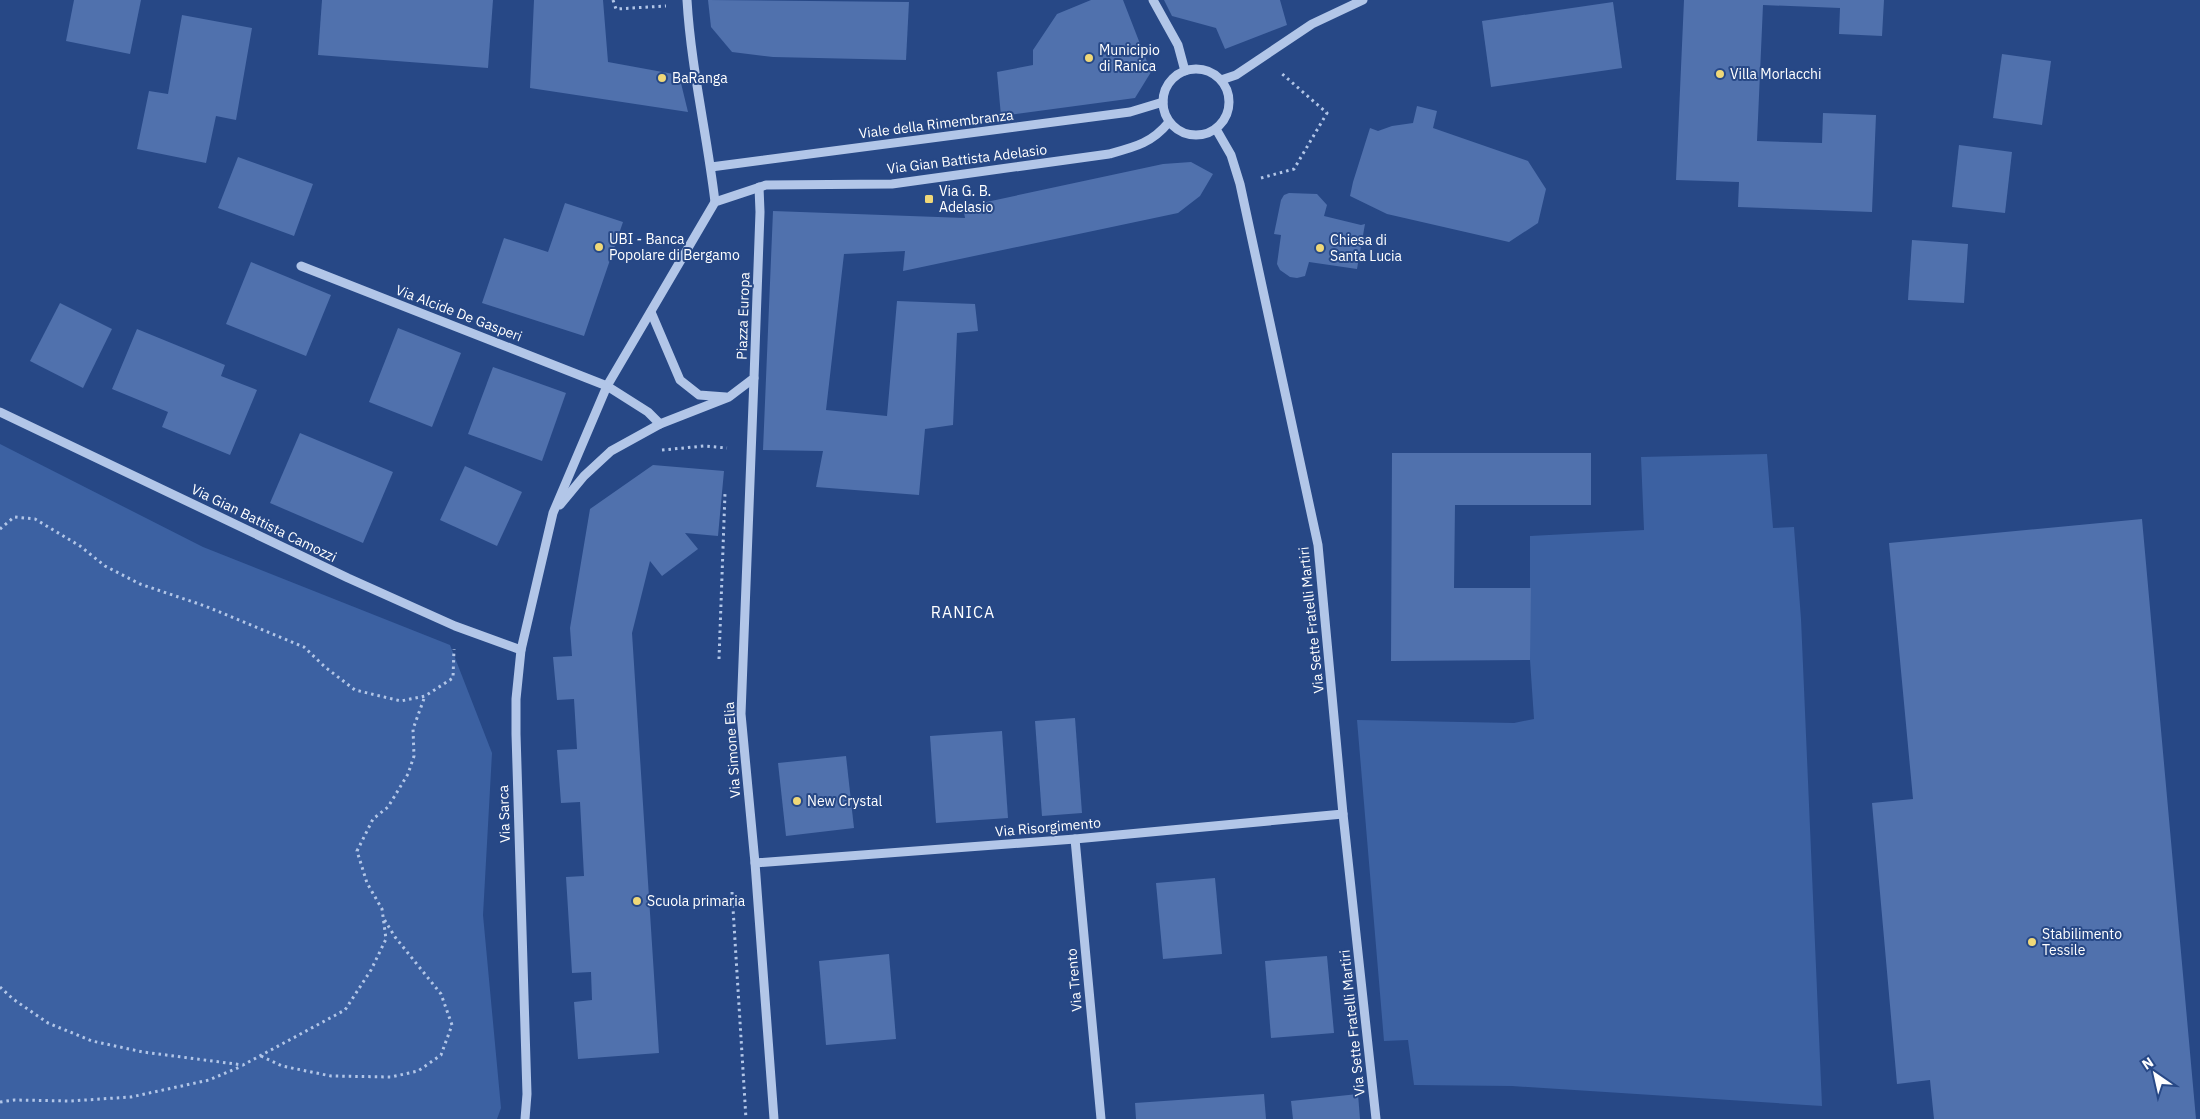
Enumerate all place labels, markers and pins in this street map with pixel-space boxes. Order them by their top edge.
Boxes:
place label: Municipio di Ranica [1099,41,1160,75]
marker: Municipio di Ranica [1083,52,1095,64]
place label: Villa Morlacchi [1730,65,1821,83]
marker: Villa Morlacchi [1714,68,1726,80]
place label: BaRanga [672,69,728,87]
marker: BaRanga [656,72,668,84]
place label: Via G. B. Adelasio [939,182,993,216]
marker: Via G. B. Adelasio [923,193,935,205]
place label: UBI - Banca Popolare di Bergamo [609,230,740,264]
place label: Chiesa di Santa Lucia [1330,231,1403,265]
marker: UBI - Banca Popolare di Bergamo [593,241,605,253]
marker: Chiesa di Santa Lucia [1314,242,1326,254]
place label: New Crystal [807,792,883,810]
marker: New Crystal [791,795,803,807]
place label: Scuola primaria [647,892,746,910]
marker: Scuola primaria [631,895,643,907]
place label: Stabilimento Tessile [2042,925,2122,959]
marker: Stabilimento Tessile [2026,936,2038,948]

